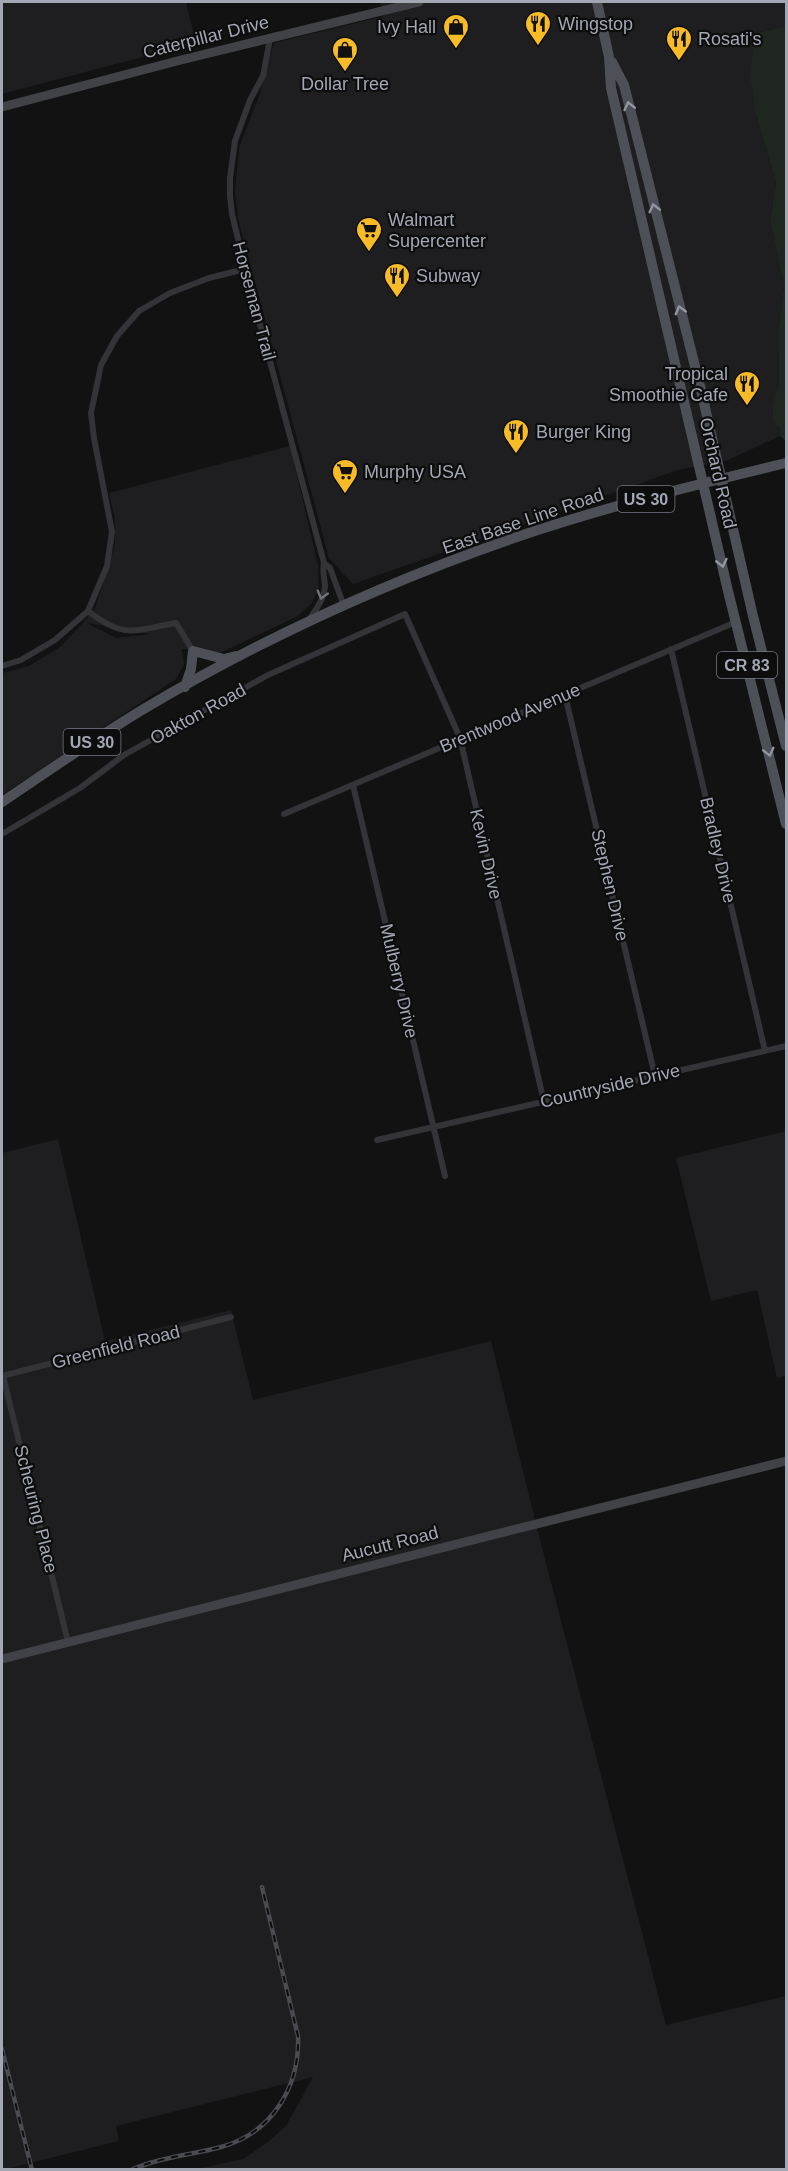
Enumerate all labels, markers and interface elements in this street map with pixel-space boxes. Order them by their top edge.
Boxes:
restaurant icon: Wingstop [523,9,553,47]
street label: Caterpillar Drive [141,12,271,62]
shop icon: Ivy Hall [441,12,471,50]
place label: Wingstop [558,14,633,34]
place label: Ivy Hall [377,17,436,37]
restaurant icon: Rosati's [664,24,694,62]
place label: Rosati's [698,29,761,49]
shop icon: Dollar Tree [330,35,360,73]
place label: Dollar Tree [301,74,389,94]
one-way arrow [623,102,636,112]
one-way arrow [648,203,661,213]
place label: Walmart Supercenter [388,210,486,251]
supermarket icon: Walmart Supercenter [354,215,384,253]
street label: Horseman Trail [229,239,279,363]
restaurant icon: Subway [382,261,412,299]
place label: Subway [416,266,480,286]
one-way arrow [675,305,687,316]
place label: Tropical Smoothie Cafe [609,364,728,405]
restaurant icon: Tropical Smoothie Cafe [732,369,762,407]
street label: Orchard Road [696,416,740,530]
restaurant icon: Burger King [501,417,531,455]
place label: Burger King [536,422,631,442]
supermarket icon: Murphy USA [330,457,360,495]
place label: Murphy USA [364,462,466,482]
street label: East Base Line Road [440,484,606,558]
road number: US 30 [618,486,674,512]
one-way arrow [714,558,727,568]
one-way arrow [317,589,329,600]
road number: CR 83 [717,652,777,678]
street label: Brentwood Avenue [437,679,583,757]
street label: Oakton Road [147,680,249,748]
road number: US 30 [64,729,121,755]
one-way arrow [762,746,774,757]
street label: Bradley Drive [696,795,740,905]
street label: Kevin Drive [466,807,506,901]
street label: Stephen Drive [587,827,633,943]
street label: Mulberry Drive [376,922,422,1040]
street label: Countryside Drive [538,1060,682,1112]
street label: Greenfield Road [50,1321,182,1373]
street label: Scheuring Place [10,1443,62,1575]
street label: Aucutt Road [340,1522,440,1566]

